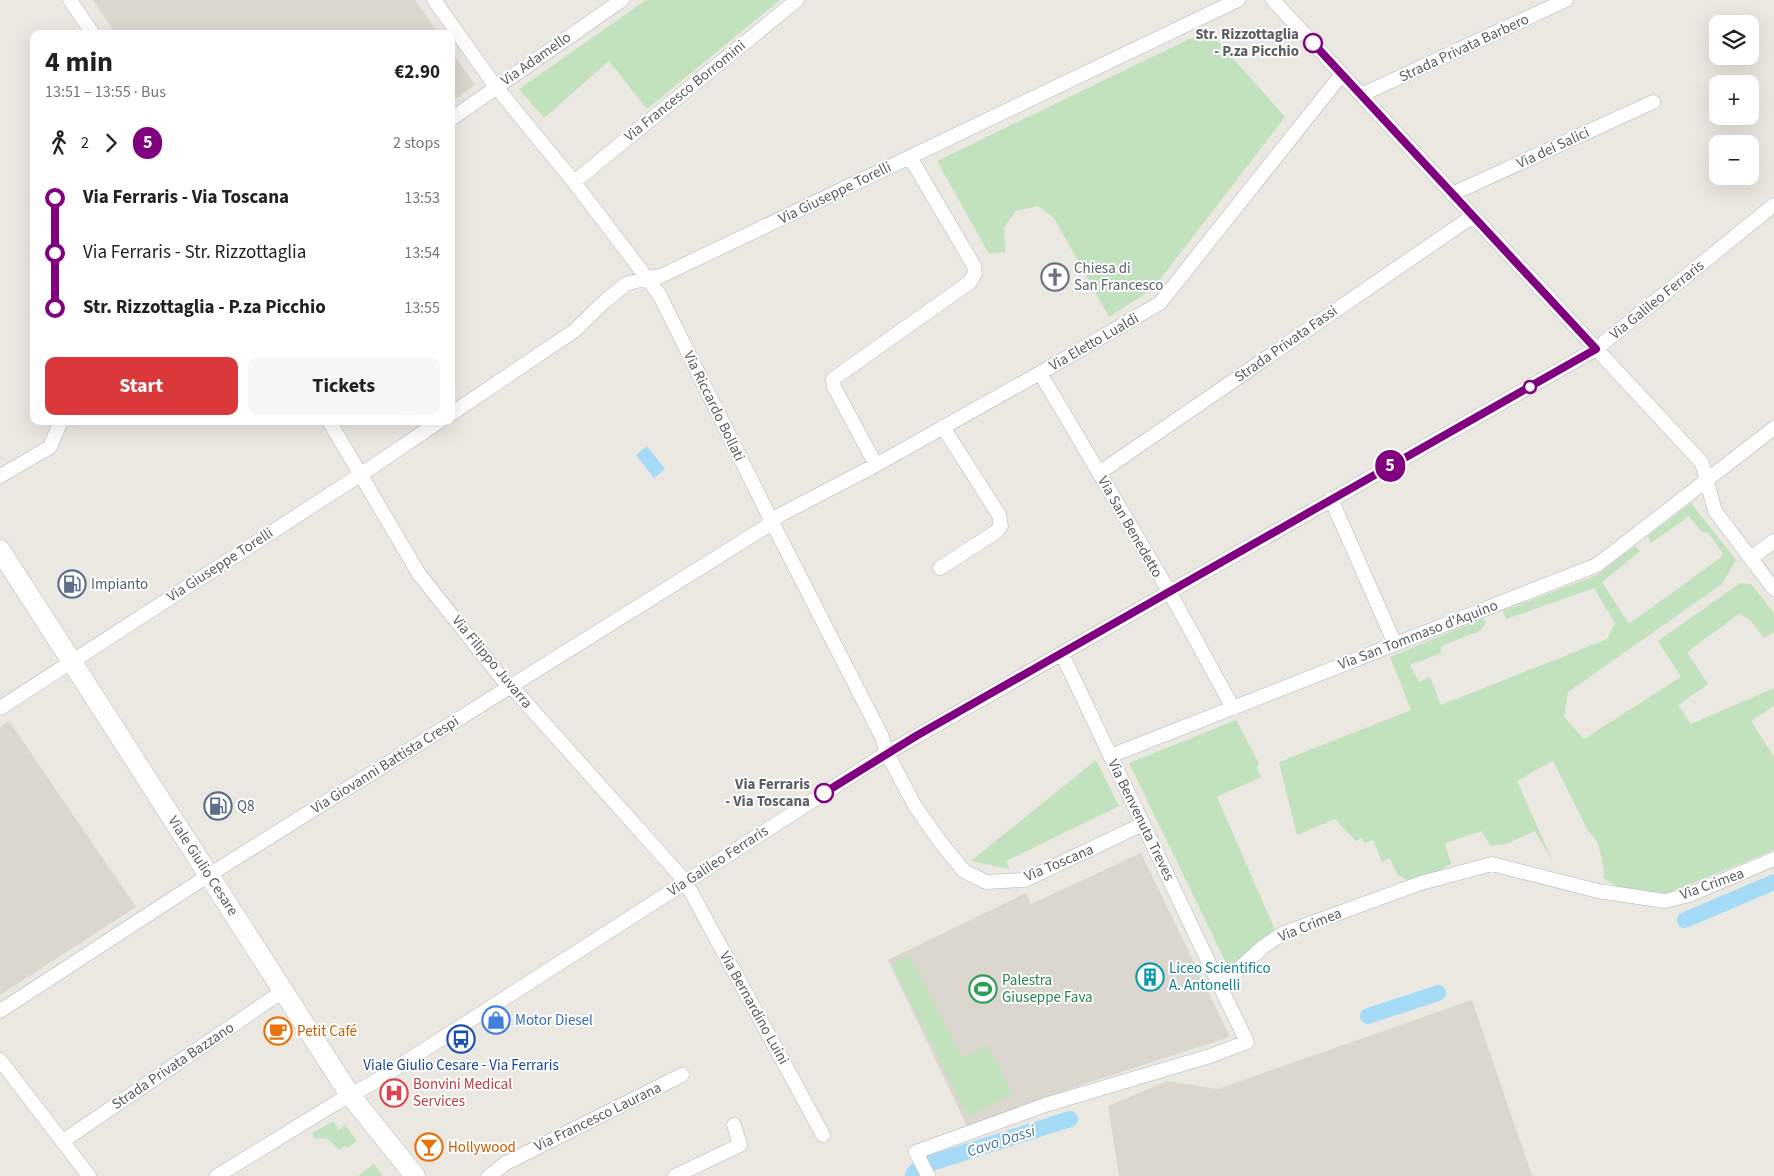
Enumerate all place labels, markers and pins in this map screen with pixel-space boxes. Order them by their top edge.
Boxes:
place label: Str. Rizzottaglia - P.za Picchio [1195,24,1299,62]
marker: Str. Rizzottaglia - P.za Picchio [1303,33,1323,53]
place label: Chiesa di San Francesco [1074,258,1163,296]
church icon: Chiesa di San Francesco [1040,262,1070,292]
unlabelled marker [1523,380,1537,394]
fuel station icon: Impianto [57,569,87,599]
place label: Impianto [91,574,148,595]
place label: Via Ferraris - Via Toscana [725,774,810,812]
marker: Via Ferraris - Via Toscana [814,783,834,803]
fuel station icon: Q8 [203,791,233,821]
place label: Q8 [237,796,254,817]
place label: Liceo Scientifico A. Antonelli [1169,958,1271,996]
building icon: Liceo Scientifico A. Antonelli [1135,962,1165,992]
place label: Palestra Giuseppe Fava [1002,970,1093,1008]
sports icon: Palestra Giuseppe Fava [968,974,998,1004]
shop icon: Motor Diesel [481,1005,511,1035]
place label: Motor Diesel [515,1010,593,1031]
cafe icon: Petit Café [263,1016,293,1046]
place label: Petit Café [297,1021,357,1042]
bus stop icon: Viale Giulio Cesare - Via Ferraris [446,1024,476,1054]
place label: Viale Giulio Cesare - Via Ferraris [363,1055,559,1076]
place label: Bonvini Medical Services [413,1074,512,1112]
hospital icon: Bonvini Medical Services [379,1078,409,1108]
bar icon: Hollywood [414,1132,444,1162]
place label: Hollywood [448,1137,516,1158]

